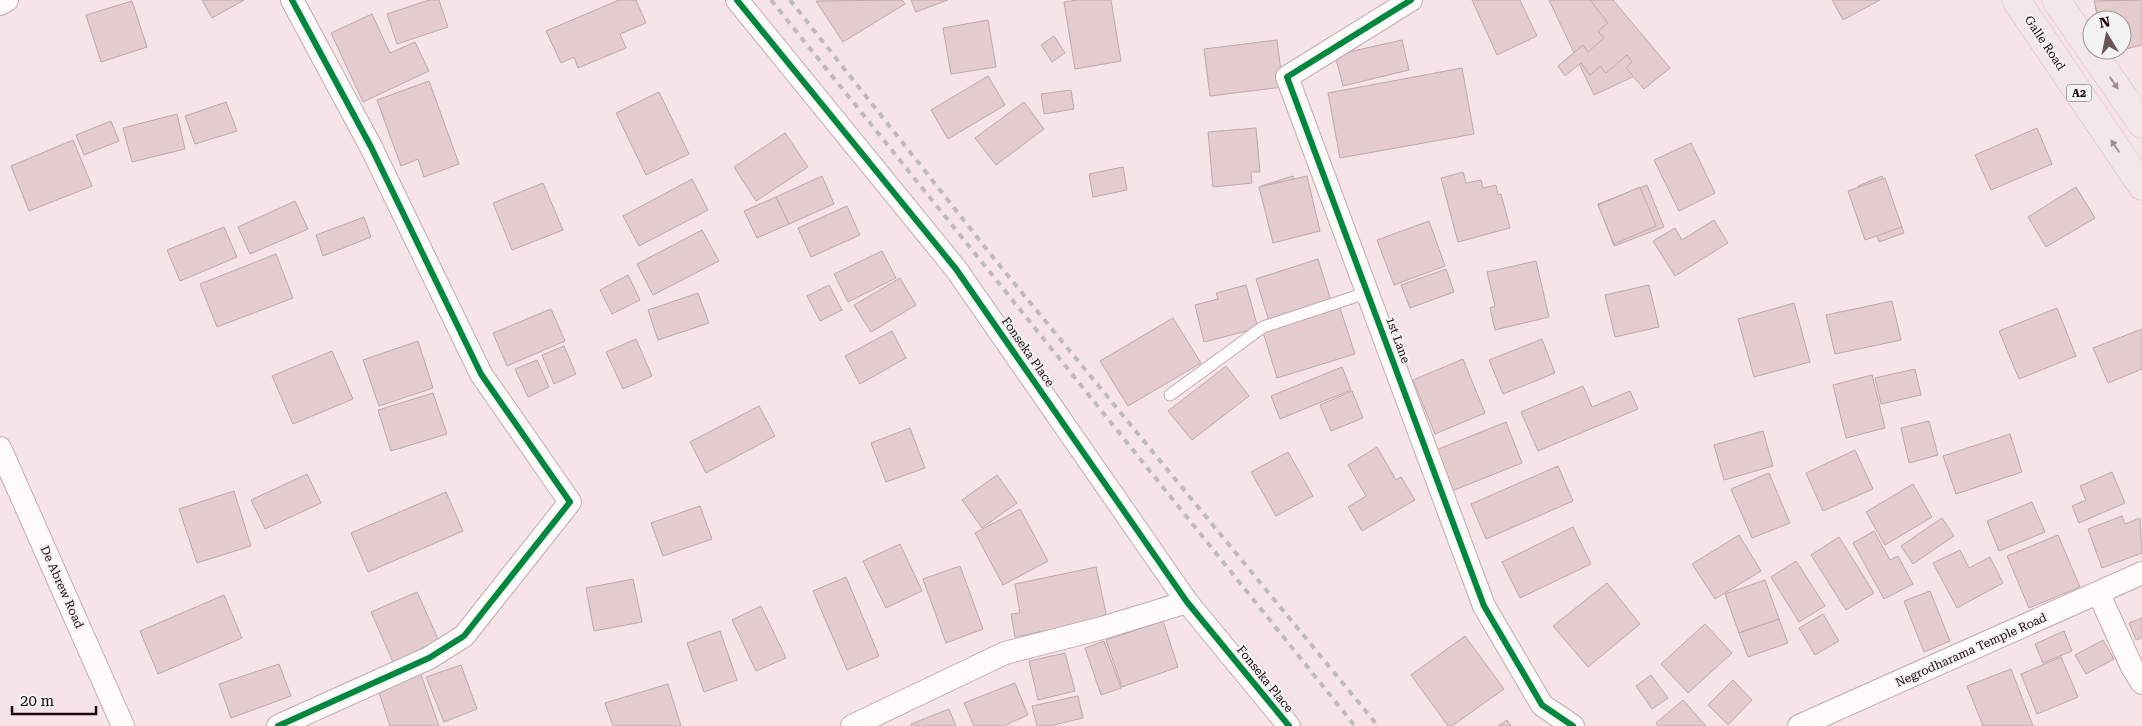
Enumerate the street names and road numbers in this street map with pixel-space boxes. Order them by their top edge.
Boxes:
street label: Galle Road [2022,13,2068,73]
road number: A2 [2066,85,2092,102]
street label: Fonseka Place [999,315,1057,390]
street label: 1st Lane [1383,315,1413,365]
street label: De Abrew Road [38,544,87,631]
street label: Negrodharama Temple Road [1893,610,2049,690]
street label: Fonseka Place [1234,643,1296,715]

